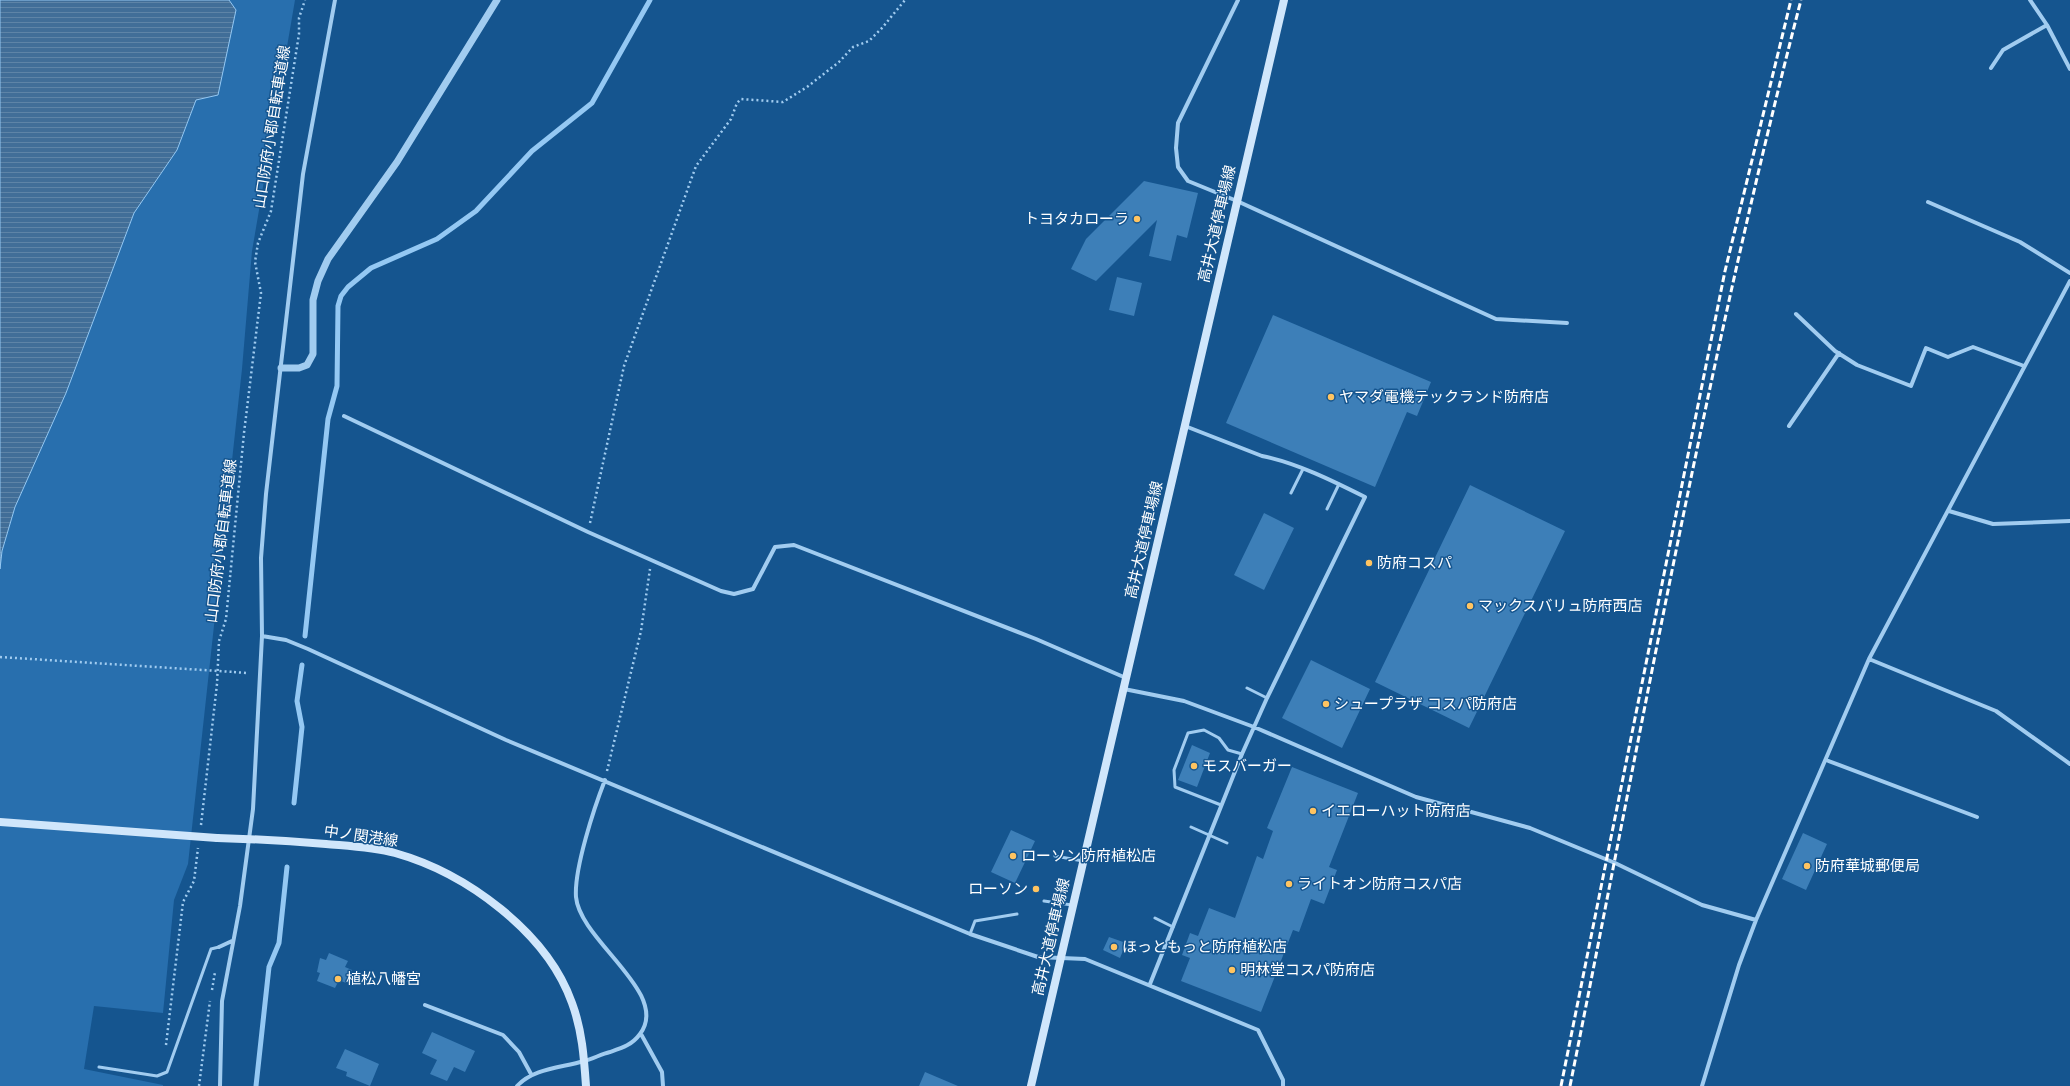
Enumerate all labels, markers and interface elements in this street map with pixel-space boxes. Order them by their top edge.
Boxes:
street label: 山口防府小郡自転車道線 [249,44,294,210]
street label: 高井大道停車場線 [1194,163,1239,284]
place label: トヨタカローラ [1024,209,1129,228]
marker: トヨタカローラ [1132,214,1142,224]
place label: ヤマダ電機テックランド防府店 [1339,387,1549,406]
marker: ヤマダ電機テックランド防府店 [1326,392,1336,402]
street label: 山口防府小郡自転車道線 [201,458,240,624]
street label: 高井大道停車場線 [1121,479,1166,600]
place label: 防府コスパ [1377,553,1452,572]
marker: 防府コスパ [1364,558,1374,568]
place label: マックスバリュ防府西店 [1478,596,1643,615]
marker: マックスバリュ防府西店 [1465,601,1475,611]
place label: シュープラザ コスパ防府店 [1334,694,1517,713]
marker: シュープラザ コスパ防府店 [1321,699,1331,709]
place label: モスバーガー [1202,756,1292,775]
marker: モスバーガー [1189,761,1199,771]
place label: イエローハット防府店 [1321,801,1471,820]
marker: イエローハット防府店 [1308,806,1318,816]
street label: 中ノ関港線 [323,821,400,850]
place label: ローソン防府植松店 [1021,846,1156,865]
marker: ローソン防府植松店 [1008,851,1018,861]
place label: 防府華城郵便局 [1815,856,1920,875]
marker: 防府華城郵便局 [1802,861,1812,871]
place label: ライトオン防府コスパ店 [1297,874,1462,893]
street label: 高井大道停車場線 [1028,876,1073,997]
place label: ローソン [968,879,1028,898]
marker: ライトオン防府コスパ店 [1284,879,1294,889]
marker: ローソン [1031,884,1041,894]
place label: ほっともっと防府植松店 [1122,937,1287,956]
marker: ほっともっと防府植松店 [1109,942,1119,952]
place label: 明林堂コスパ防府店 [1240,960,1375,979]
marker: 明林堂コスパ防府店 [1227,965,1237,975]
place label: 植松八幡宮 [346,969,421,988]
marker: 植松八幡宮 [333,974,343,984]

